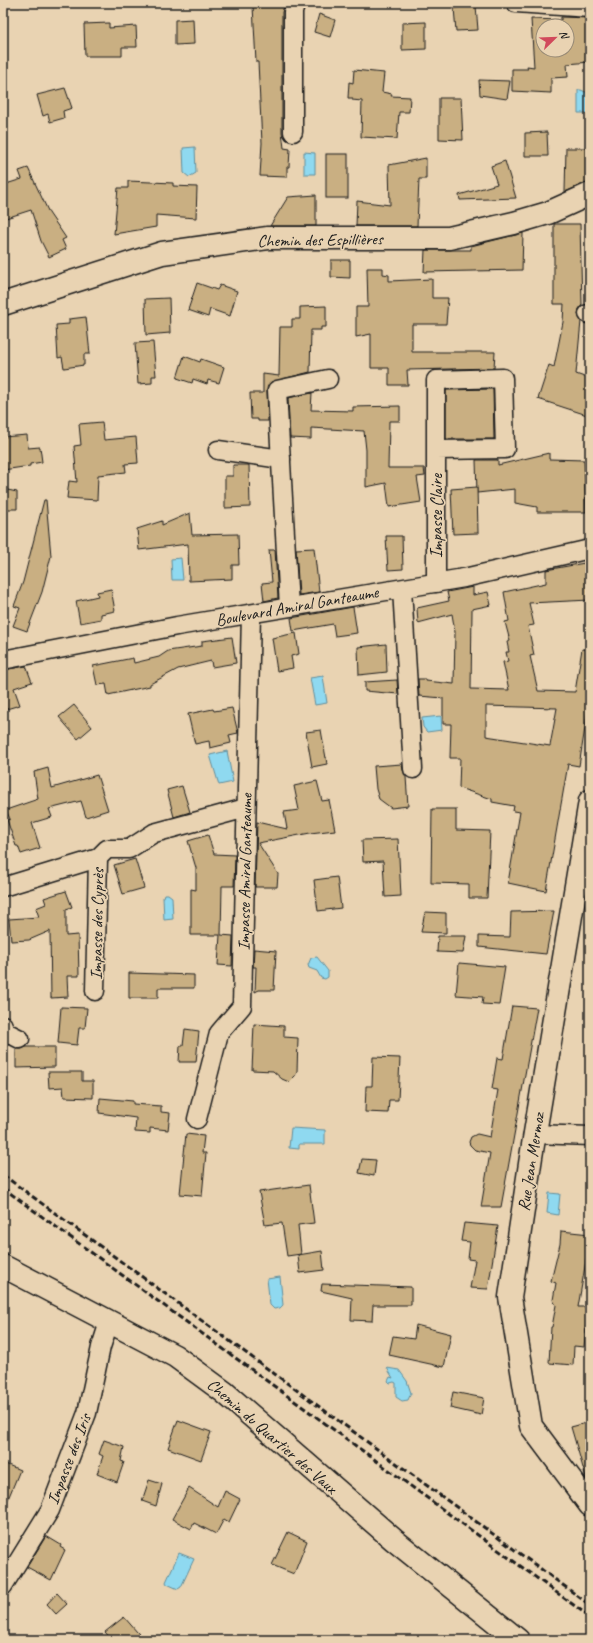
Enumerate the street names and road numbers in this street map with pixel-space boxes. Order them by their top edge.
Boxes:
street label: Chemin des Espillières [257,228,384,252]
street label: Impasse Claire [426,472,447,558]
street label: Boulevard Amiral Ganteaume [214,581,381,631]
street label: Impasse Amiral Ganteaume [233,792,257,951]
street label: Impasse des Cyprès [86,866,109,980]
street label: Rue Jean Mermoz [513,1110,549,1213]
street label: Chemin du Quartier des Vaux [203,1374,342,1499]
street label: Impasse des Iris [42,1410,96,1507]

